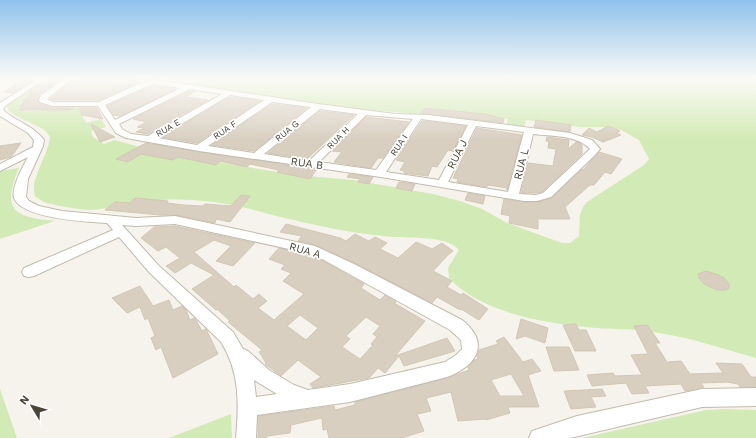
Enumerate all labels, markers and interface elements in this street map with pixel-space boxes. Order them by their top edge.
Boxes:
street label: RUA E [154,117,182,139]
street label: RUA F [211,118,239,141]
street label: RUA G [273,119,301,143]
street label: RUA H [325,125,351,151]
street label: RUA I [388,132,410,158]
street label: RUA J [445,137,470,171]
street label: RUA L [511,147,532,181]
street label: RUA B [290,155,324,172]
street label: RUA A [288,240,322,261]
north arrow [12,386,52,426]
text: N [17,393,32,407]

